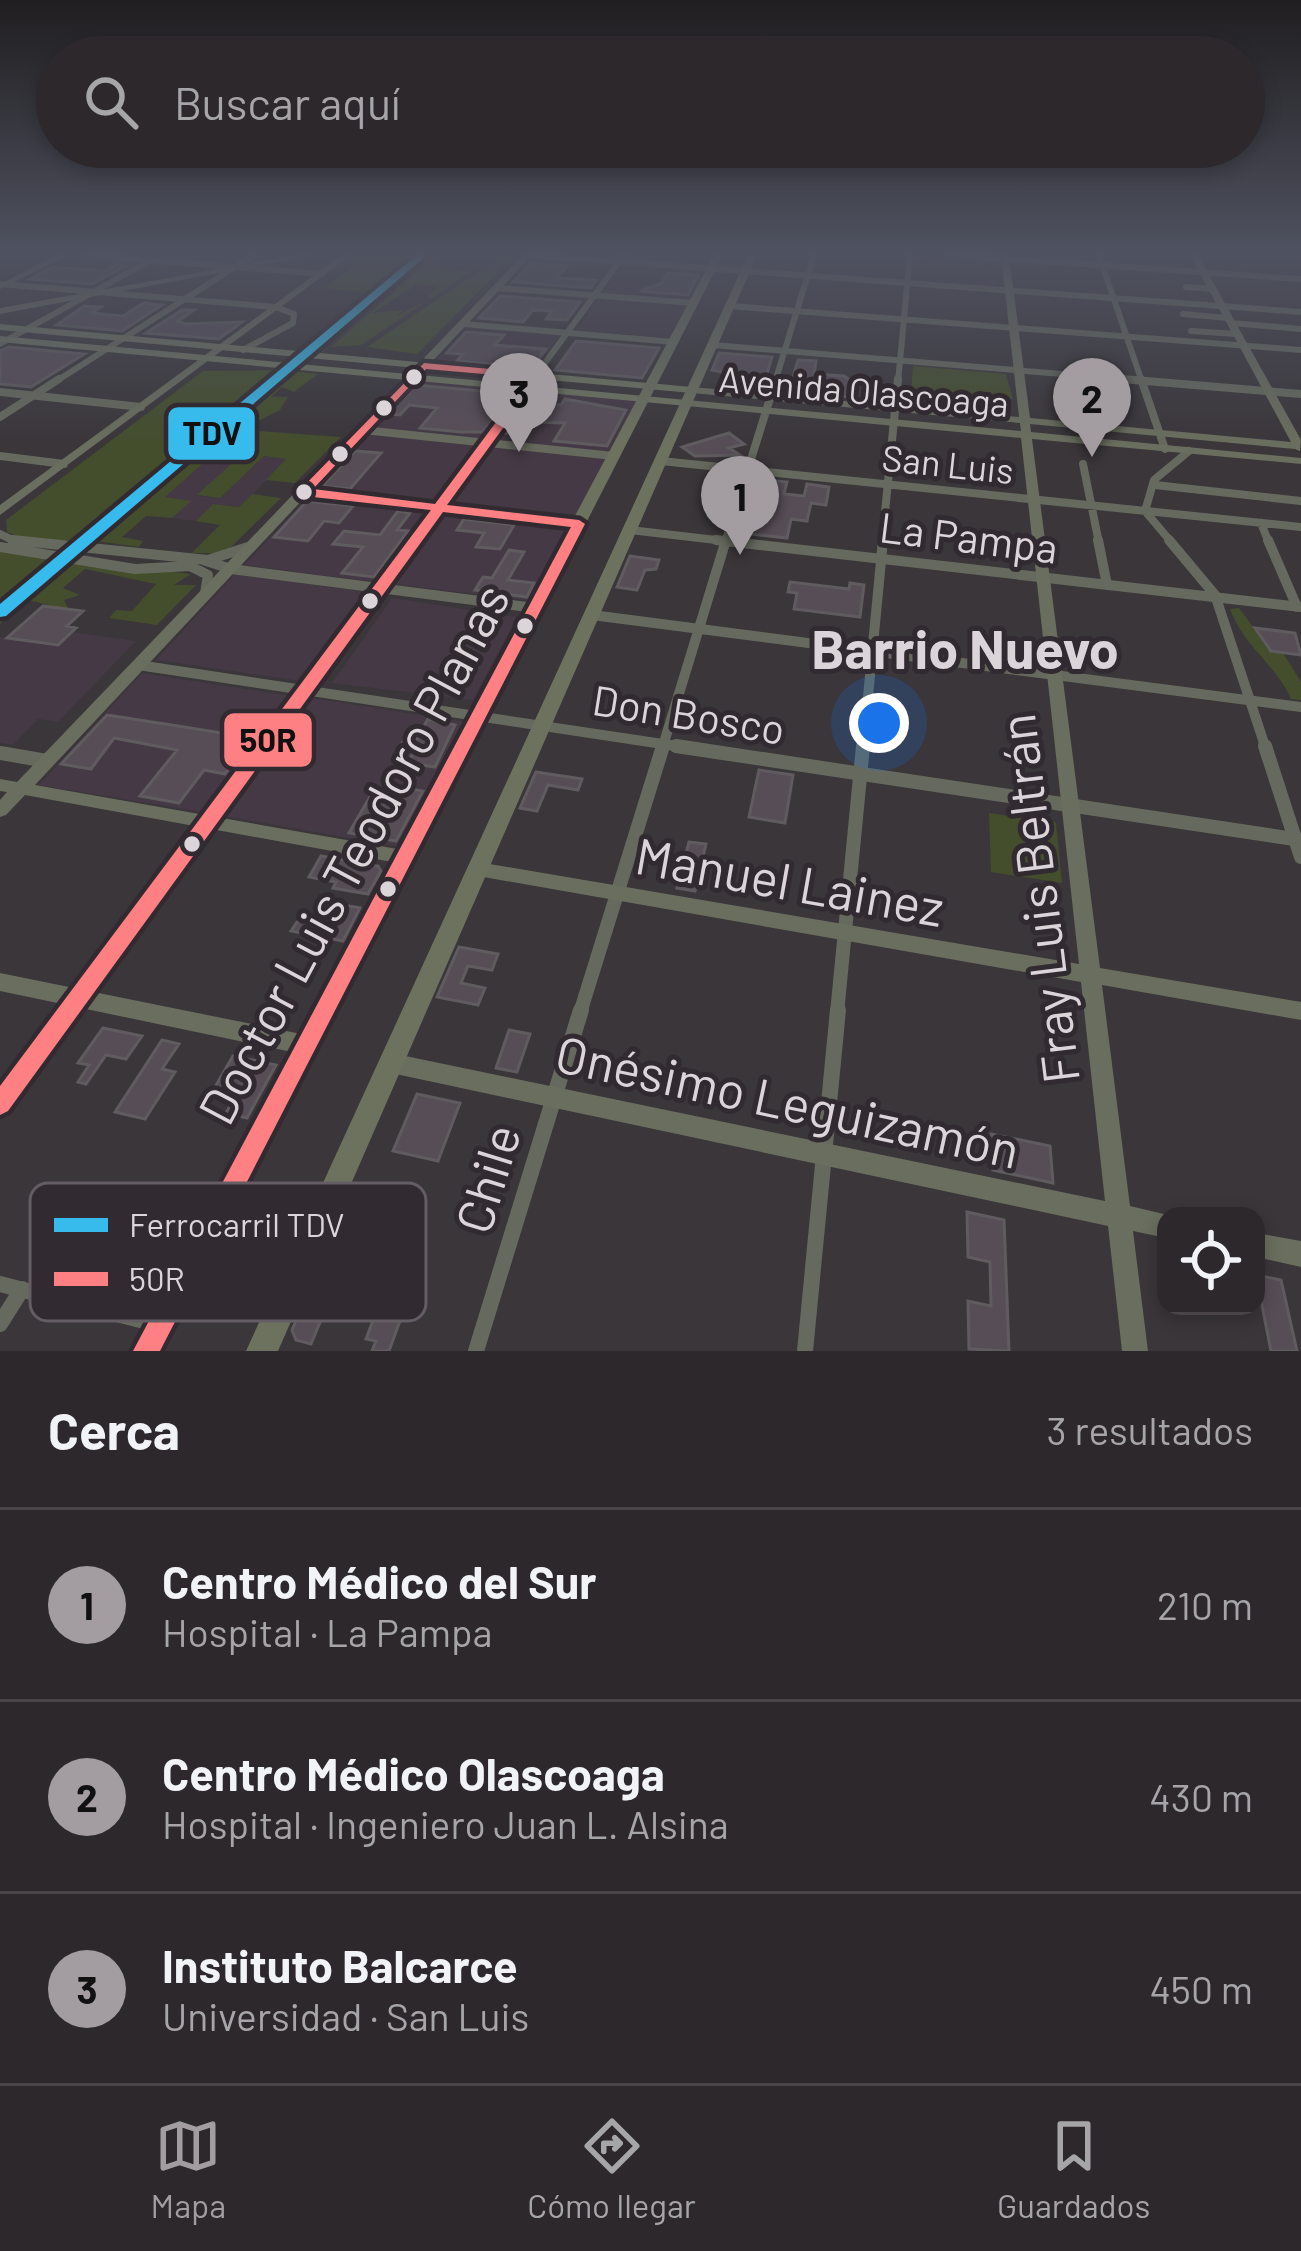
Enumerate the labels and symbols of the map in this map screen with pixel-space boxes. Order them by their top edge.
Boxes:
pin: 3 [480,353,558,452]
street label: Avenida Olascoaga [717,356,1011,424]
pin: 2 [1053,358,1131,457]
unlabelled marker [403,366,425,388]
unlabelled marker [373,397,395,419]
line badge: TDV [166,405,257,462]
text: TDV [182,412,242,452]
street label: San Luis [880,435,1016,491]
unlabelled marker [329,443,351,465]
pin: 1 [701,456,779,555]
unlabelled marker [293,481,315,503]
street label: La Pampa [877,500,1061,573]
street label: Doctor Luis Teodoro Planas [184,573,520,1133]
unlabelled marker [359,590,381,612]
unlabelled marker [514,615,536,637]
district label: Barrio Nuevo [811,615,1119,680]
street label: Don Bosco [589,673,789,753]
your location [849,693,909,753]
line badge: 50R [222,711,314,769]
street label: Fray Luis Beltrán [984,711,1090,1087]
text: 50R [240,719,296,759]
street label: Manuel Lainez [631,823,949,937]
unlabelled marker [181,833,203,855]
unlabelled marker [377,878,399,900]
street label: Onésimo Leguizamón [551,1021,1025,1179]
street label: Chile [441,1116,531,1240]
legend [30,1183,426,1321]
text: Ferrocarril TDV [129,1204,344,1244]
text: 50R [129,1258,185,1298]

